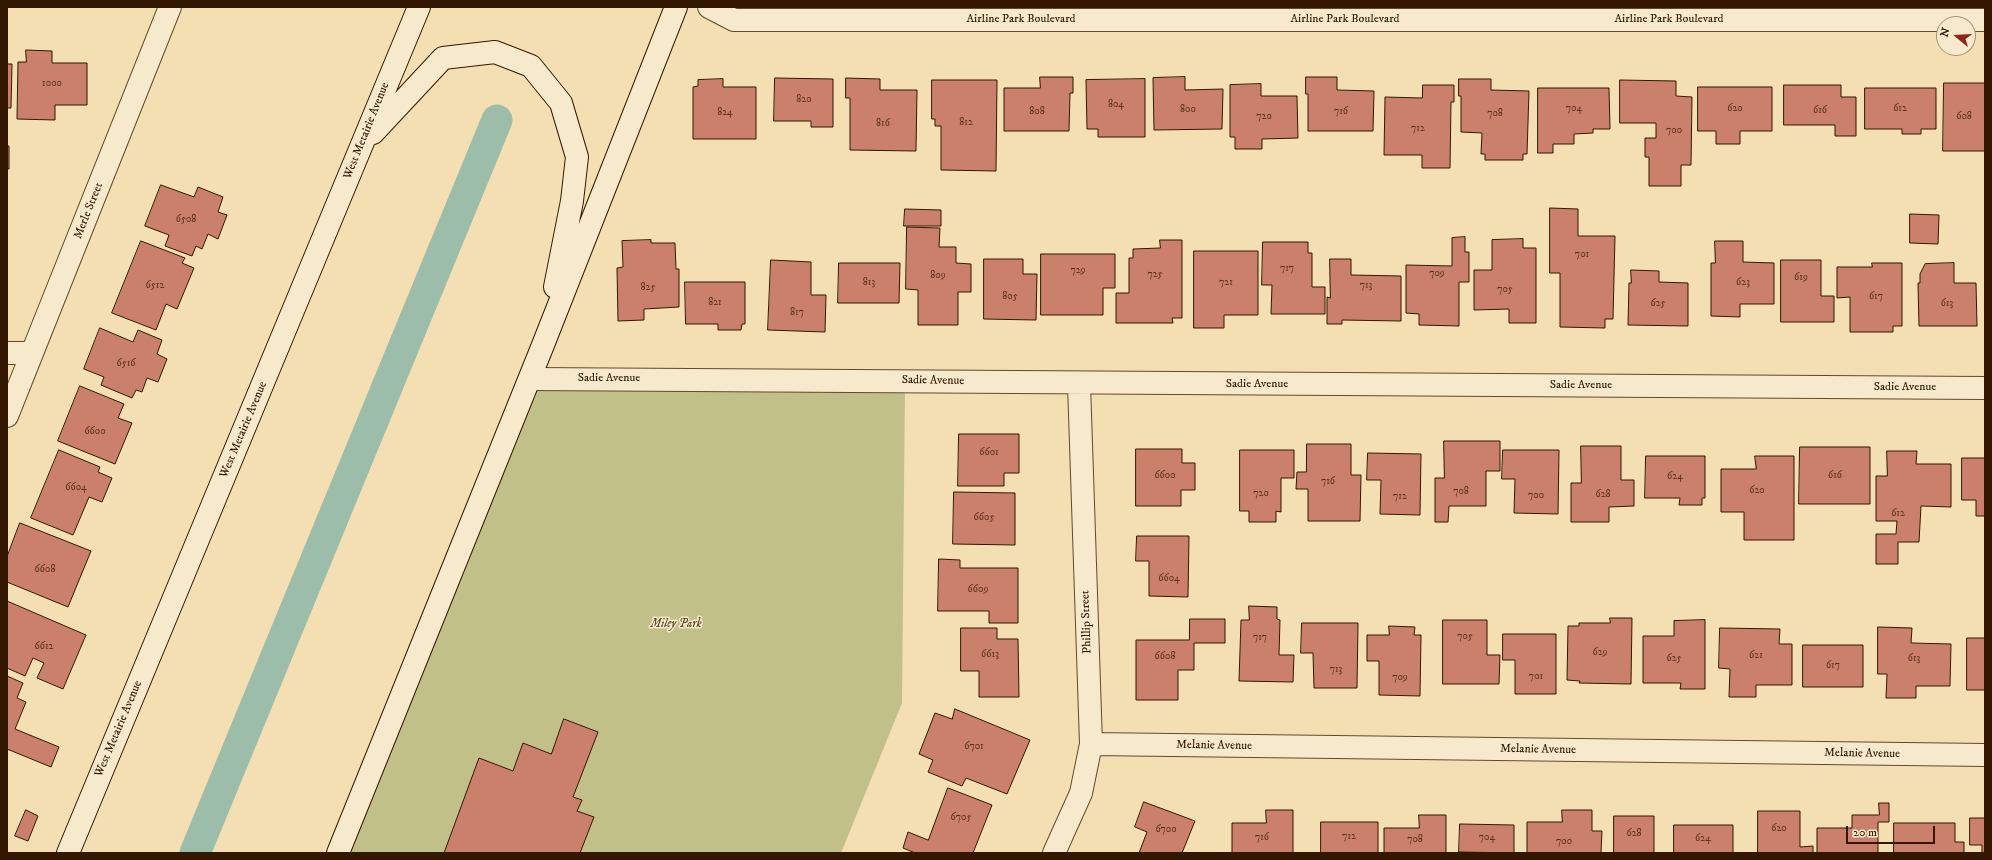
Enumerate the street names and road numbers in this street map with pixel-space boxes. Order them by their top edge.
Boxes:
street label: Airline Park Boulevard [966,13,1076,27]
street label: Airline Park Boulevard [1290,13,1400,27]
street label: Airline Park Boulevard [1614,13,1724,27]
street label: West Metairie Avenue [341,80,393,182]
street label: Merle Street [71,181,107,241]
street label: Sadie Avenue [578,372,640,386]
street label: Sadie Avenue [902,373,964,389]
street label: Sadie Avenue [1226,378,1288,392]
street label: Sadie Avenue [1550,379,1612,393]
street label: West Metairie Avenue [217,380,271,480]
street label: Sadie Avenue [1874,381,1936,395]
street label: Phillip Street [1079,590,1095,654]
street label: West Metairie Avenue [92,679,146,779]
street label: Melanie Avenue [1176,738,1252,754]
street label: Melanie Avenue [1500,742,1576,758]
street label: Melanie Avenue [1824,746,1900,762]

